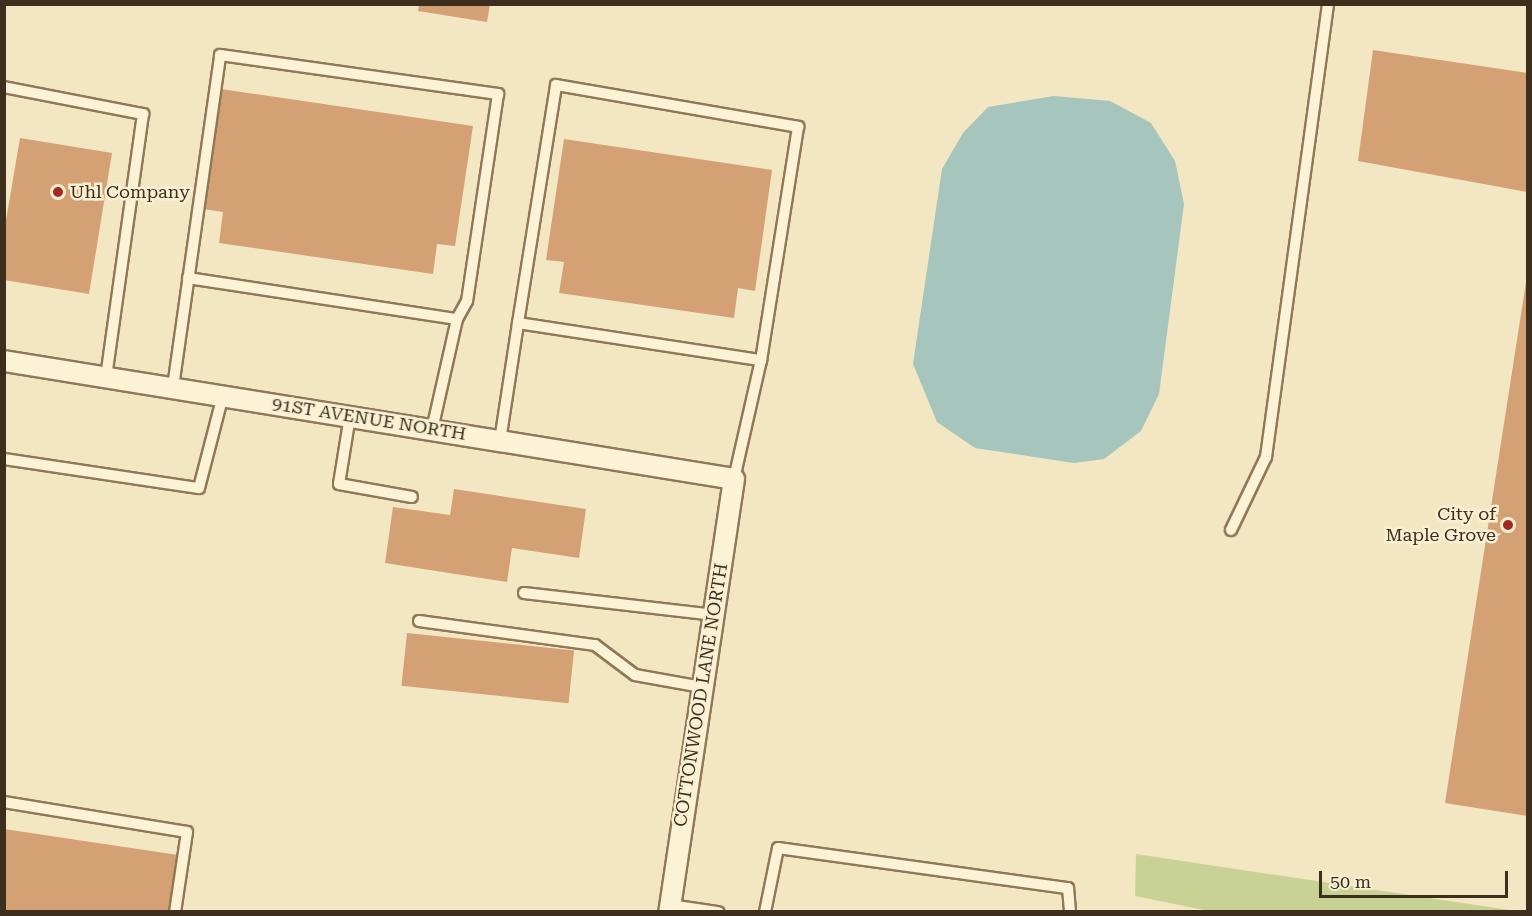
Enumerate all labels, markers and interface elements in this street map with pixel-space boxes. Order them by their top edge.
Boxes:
place label: Uhl Company [70,181,190,203]
marker: Uhl Company [51,185,65,199]
street label: 91ST AVENUE NORTH [270,393,468,445]
place label: City of Maple Grove [1386,504,1496,546]
marker: City of Maple Grove [1501,518,1515,532]
street label: COTTONWOOD LANE NORTH [669,562,733,828]
scale bar [1322,859,1511,897]
text: 50 m [1330,871,1371,892]

